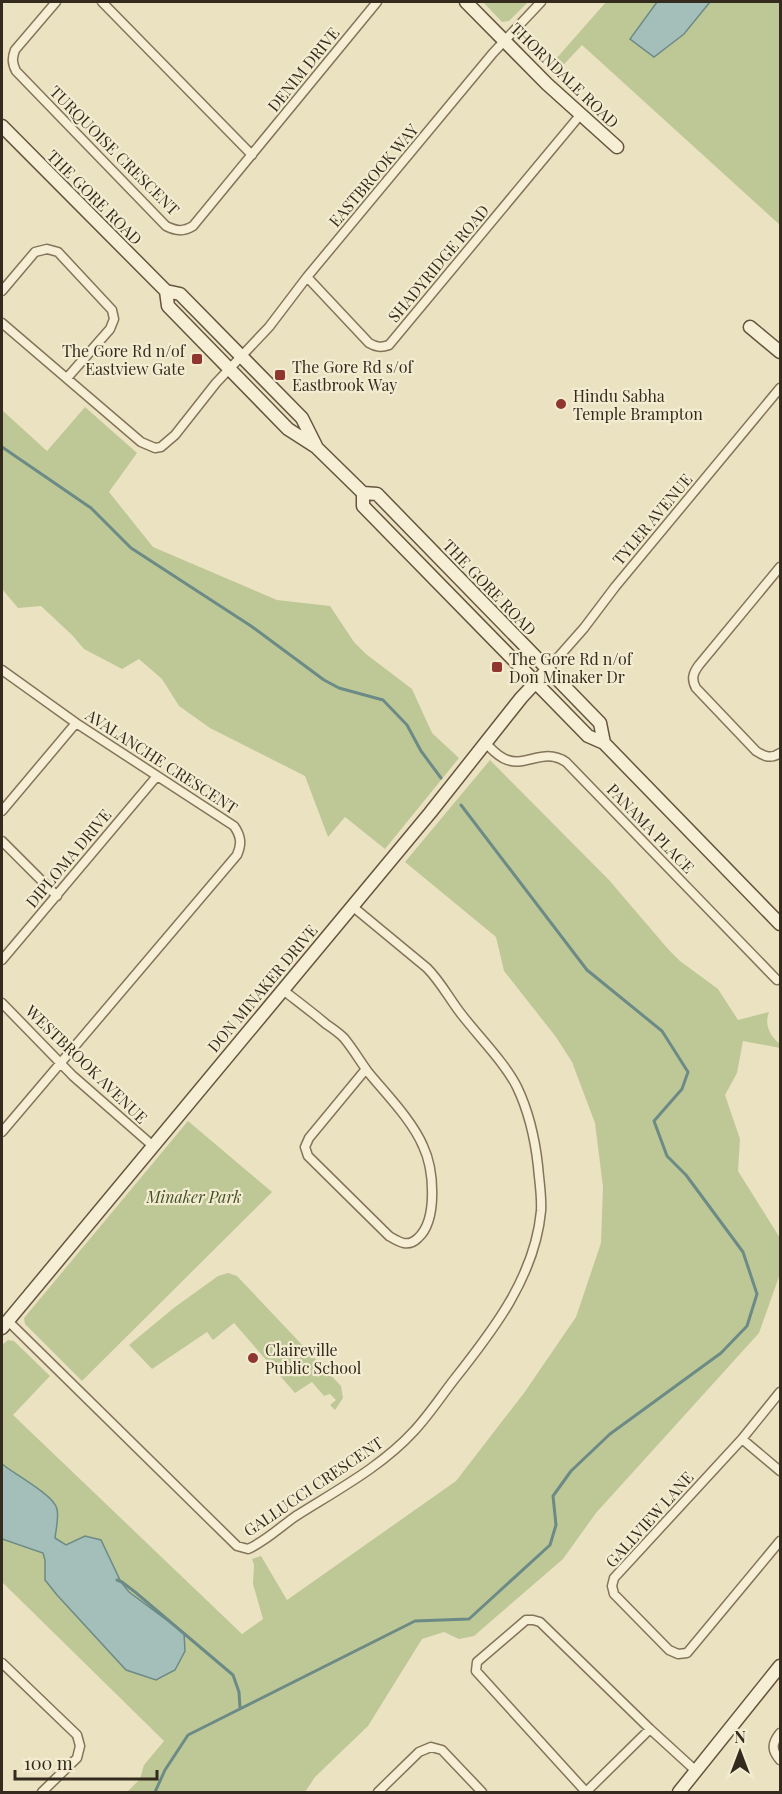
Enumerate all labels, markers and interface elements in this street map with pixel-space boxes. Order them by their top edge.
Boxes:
street label: THORNDALE ROAD [506,18,624,132]
street label: DENIM DRIVE [262,22,344,116]
street label: TURQUOISE CRESCENT [46,81,184,219]
street label: EASTBROOK WAY [324,119,423,231]
street label: THE GORE ROAD [43,145,147,249]
street label: SHADYRIDGE ROAD [383,200,493,326]
place label: The Gore Rd n/of Eastview Gate [62,340,187,379]
marker: The Gore Rd n/of Eastview Gate [190,352,204,366]
place label: The Gore Rd s/of Eastbrook Way [292,356,414,395]
marker: The Gore Rd s/of Eastbrook Way [273,368,287,382]
place label: Hindu Sabha Temple Brampton [573,385,703,424]
marker: Hindu Sabha Temple Brampton [554,397,568,411]
street label: TYLER AVENUE [608,469,696,569]
street label: THE GORE ROAD [439,534,541,640]
place label: The Gore Rd n/of Don Minaker Dr [509,648,634,687]
marker: The Gore Rd n/of Don Minaker Dr [490,660,504,674]
street label: AVALANCHE CRESCENT [81,703,242,818]
street label: PANAMA PLACE [603,779,699,877]
street label: DIPLOMA DRIVE [21,804,115,912]
street label: DON MINAKER DRIVE [202,920,322,1056]
street label: WESTBROOK AVENUE [21,1000,152,1128]
park label: Minaker Park [146,1186,241,1207]
place label: Claireville Public School [265,1339,362,1378]
marker: Claireville Public School [246,1351,260,1365]
street label: GALLUCCI CRESCENT [239,1431,387,1541]
street label: GALLVIEW LANE [600,1467,698,1571]
north arrow [710,1722,770,1782]
text: N [734,1726,746,1747]
scale bar [15,1743,158,1781]
text: 100 m [24,1751,73,1775]

